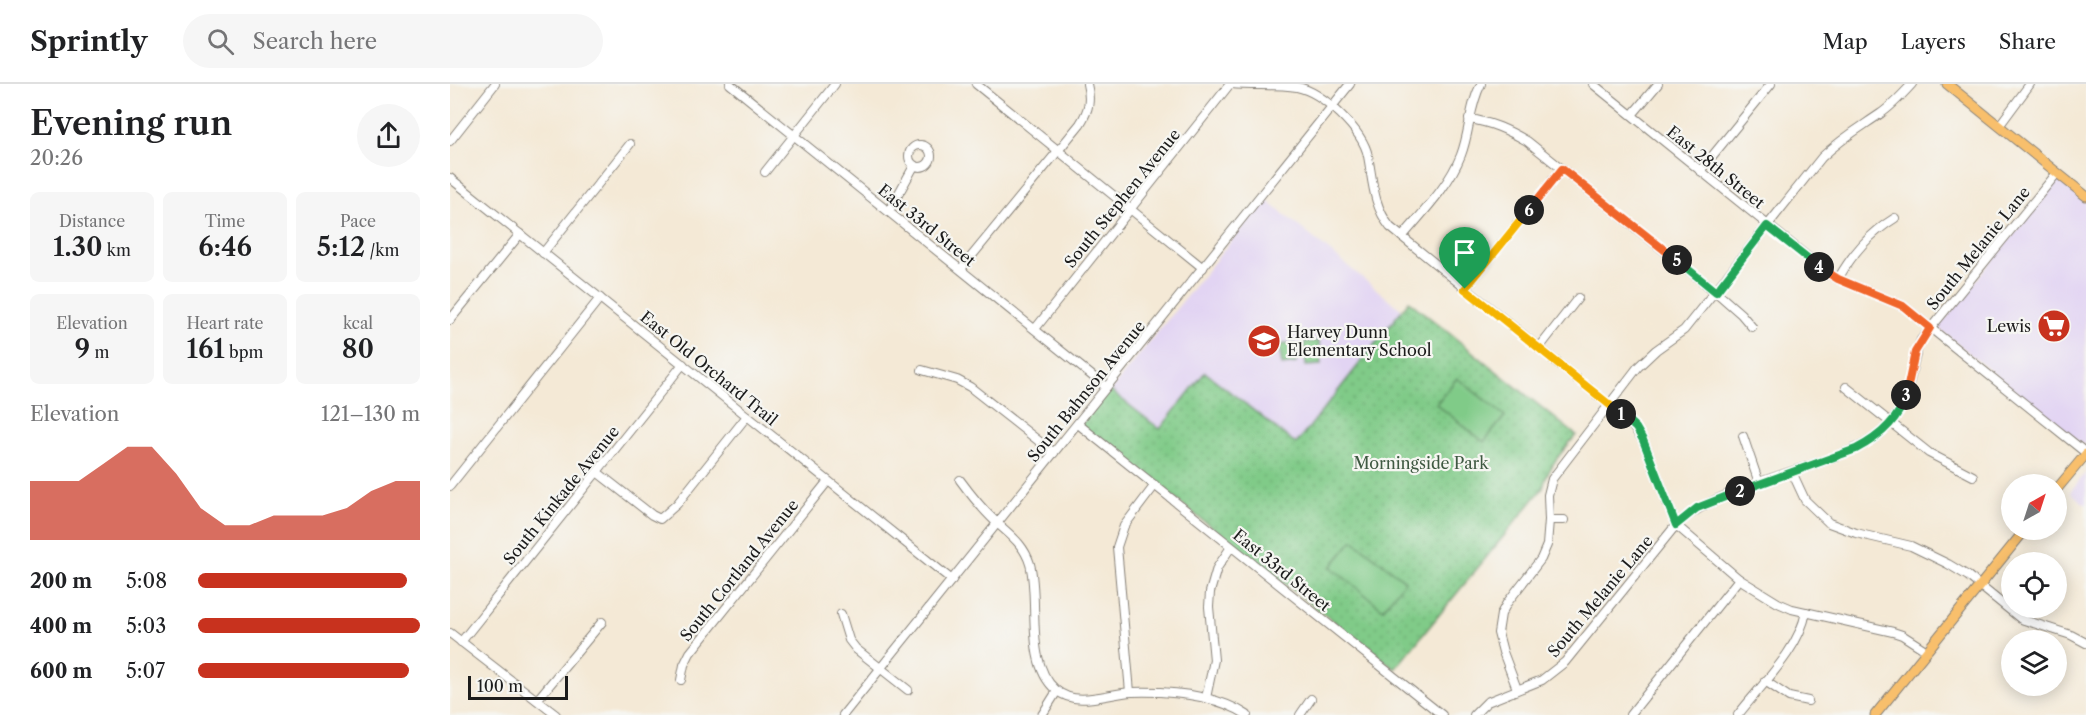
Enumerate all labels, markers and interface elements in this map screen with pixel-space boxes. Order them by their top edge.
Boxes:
search box [183,14,603,68]
text: Sprintly [30,24,147,58]
icon: search [204,25,237,58]
text: Search here [252,28,377,55]
text: Map [1823,29,1868,54]
text: Layers [1901,29,1966,54]
text: Share [1999,29,2056,54]
text: Evening run [30,103,232,144]
button: share [357,104,420,167]
street label: East 28th Street [1663,121,1769,213]
street label: South Stephen Avenue [1060,125,1184,271]
text: 20:26 [30,146,83,170]
street label: East 33rd Street [874,180,980,271]
street label: South Melanie Lane [1922,182,2034,314]
pin: 6 [1514,195,1544,225]
text: 6 [1524,200,1534,220]
text: Distance [59,211,125,231]
text: Time [205,211,245,231]
text: Pace [340,211,376,231]
pin [1439,227,1490,289]
text: 1.30 [53,231,103,263]
text: 6:46 [198,231,252,263]
text: 5:12 [317,231,365,263]
icon: arrive [1448,236,1481,269]
text: km [103,240,131,260]
text: /km [365,240,399,260]
pin: 5 [1662,245,1692,275]
text: 5 [1673,250,1681,270]
pin: 4 [1804,252,1834,282]
text: 4 [1814,257,1824,277]
street label: East Old Orchard Trail [636,307,782,430]
supermarket icon: Lewis [2036,308,2072,344]
text: Elevation [56,313,128,333]
text: Heart rate [186,313,264,333]
text: kcal [343,313,373,333]
street label: South Bahnson Avenue [1023,316,1149,466]
place label: Lewis [1987,316,2031,336]
place label: Harvey Dunn Elementary School [1287,322,1432,360]
school or university icon: Harvey Dunn Elementary School [1246,323,1282,359]
text: 9 [75,333,90,365]
text: 161 [187,333,225,365]
text: 80 [342,333,374,365]
text: m [90,342,109,362]
text: bpm [225,342,264,362]
pin: 3 [1891,380,1921,410]
text: 3 [1901,385,1911,405]
pin: 1 [1606,399,1636,429]
text: Elevation [30,402,119,426]
text: 121–130 m [321,402,420,426]
text: 1 [1617,404,1625,424]
street label: South Kinkade Avenue [499,421,623,569]
park label: Morningside Park [1353,453,1489,473]
north arrow [2001,474,2067,540]
map controls [2001,474,2067,696]
pin: 2 [1725,476,1755,506]
text: 2 [1735,481,1745,501]
street label: South Cortland Avenue [675,495,803,645]
street label: East 33rd Street [1229,525,1335,616]
street label: South Melanie Lane [1543,531,1657,661]
button: locate [2001,552,2067,618]
text: 200 m [30,569,92,593]
text: 5:08 [126,569,167,593]
text: 400 m [30,614,92,638]
text: 5:03 [126,614,166,638]
button: layers [2001,630,2067,696]
text: 600 m [30,659,92,683]
text: 5:07 [126,659,165,683]
scale bar [468,673,568,700]
text: 100 m [477,676,523,696]

